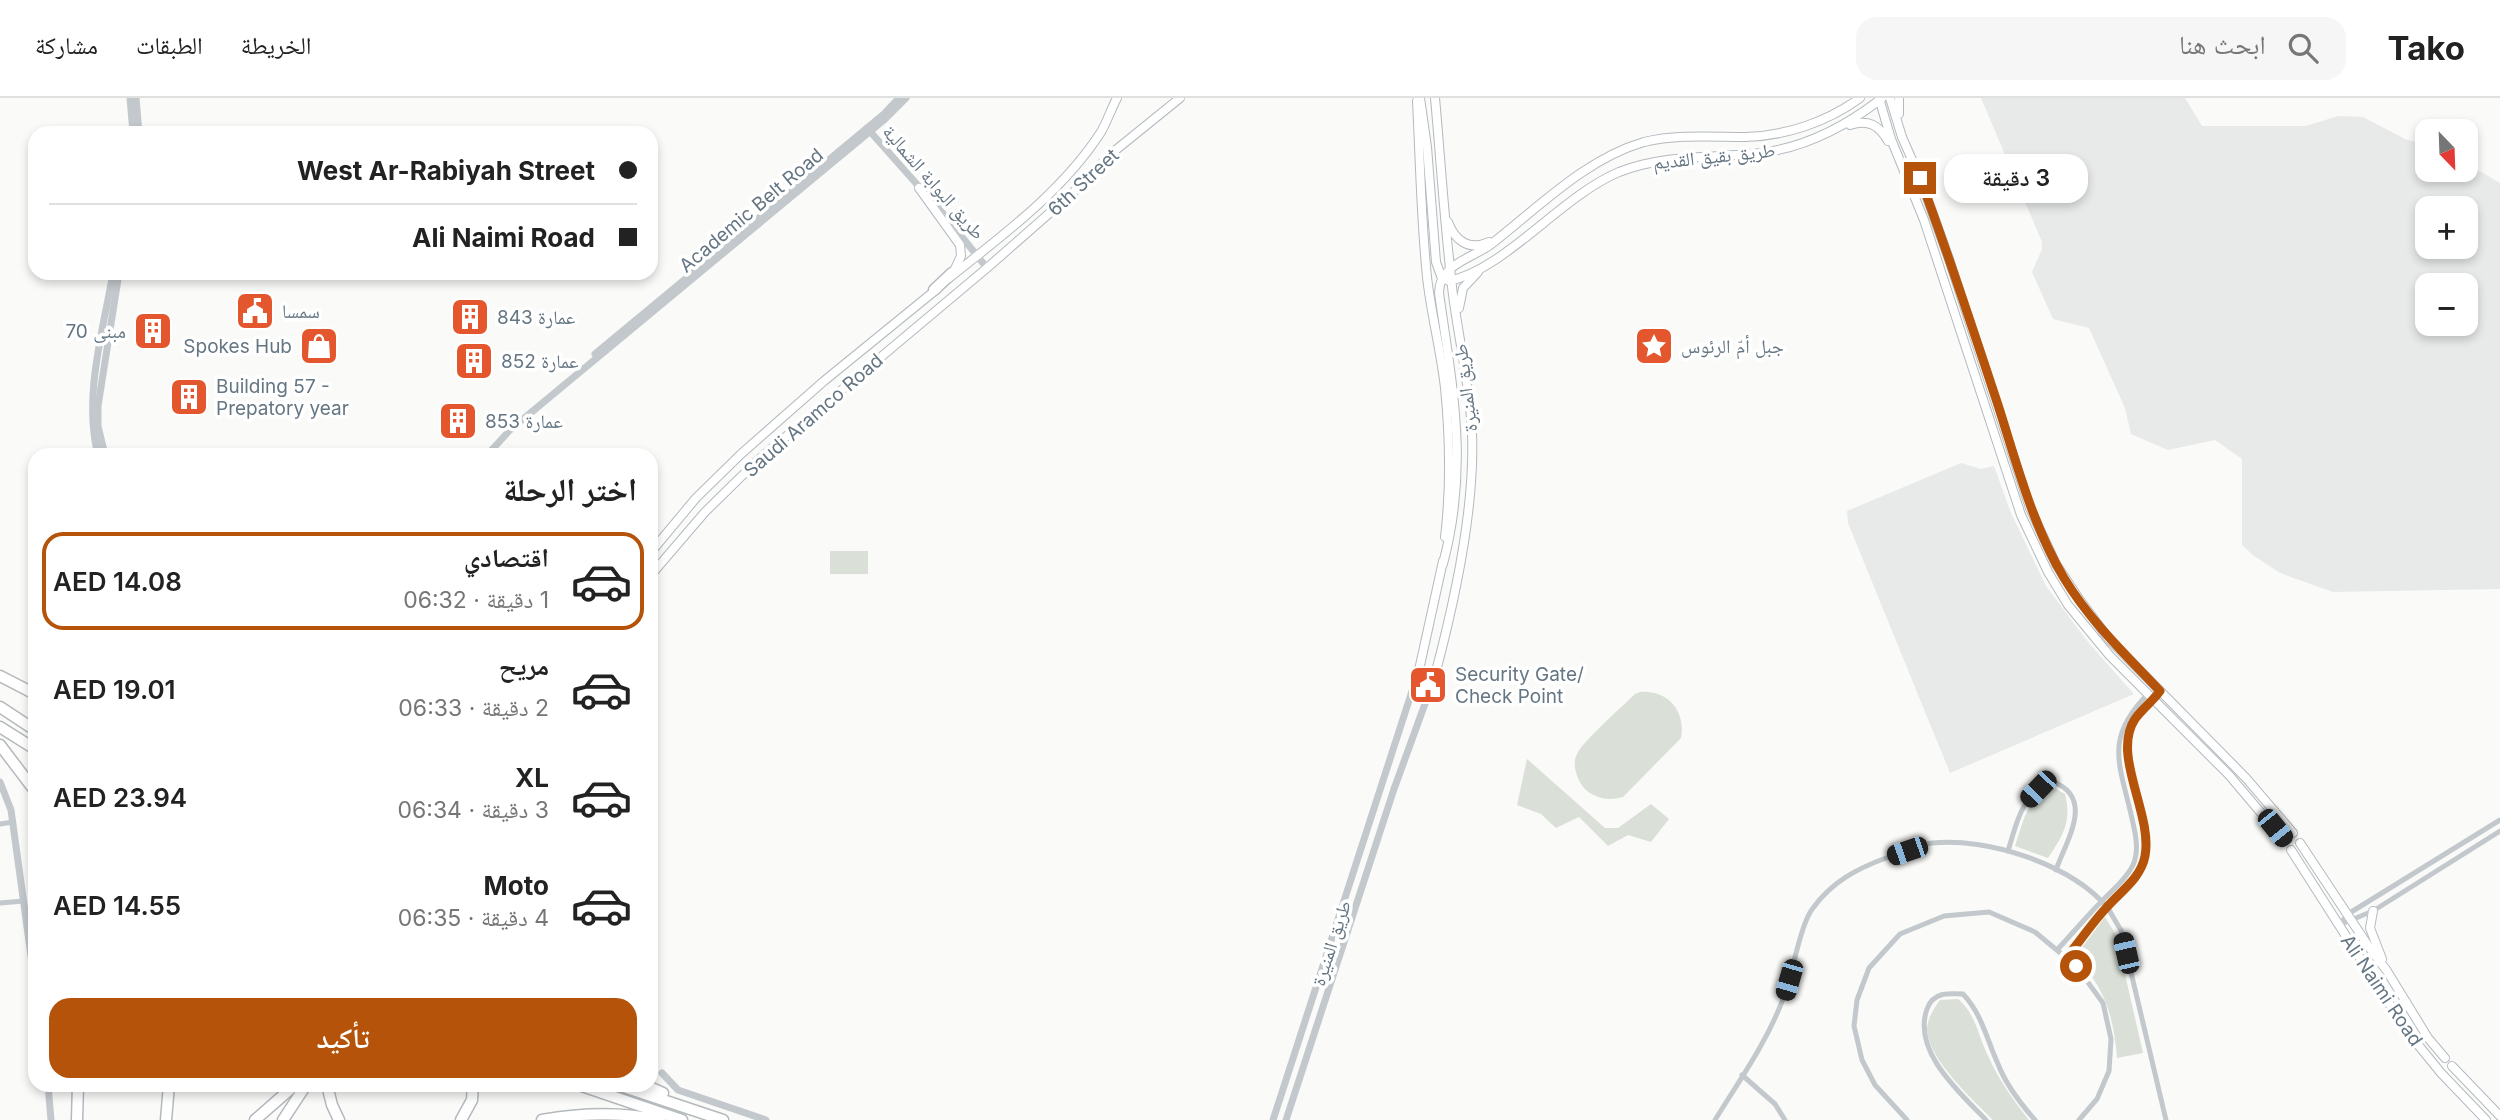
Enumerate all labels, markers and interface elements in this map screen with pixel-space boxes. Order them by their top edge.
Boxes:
search box [1856,17,2346,80]
text: Tako [2388,28,2465,68]
text: ابحث هنا [2179,29,2266,60]
icon: search [2284,29,2322,67]
text: مشاركة [35,31,98,60]
text: الطبقات [136,31,203,60]
text: الخريطة [241,31,311,60]
north arrow [2415,119,2478,182]
map controls [2415,119,2478,336]
street label: طريق البوابة الشمالية [878,120,990,244]
street label: طريق بقيق القديم [1652,139,1776,175]
street label: Academic Belt Road [675,143,828,277]
street label: 6th Street [1043,144,1123,221]
callout: 3 دقيقة [1944,154,2088,202]
text: West Ar-Rabiyah Street [297,155,595,186]
route end [1904,162,1936,194]
text: 3 دقيقة [1982,164,2050,192]
button: + [2415,196,2478,259]
text: Ali Naimi Road [412,222,595,253]
button: − [2415,273,2478,336]
public building icon: سمسا [234,290,276,332]
building icon: عمارة 843 [449,296,491,338]
place label: سمسا [282,300,320,323]
place label: عمارة 843 [497,306,576,329]
building icon: مبنى 70 [132,310,174,352]
place label: مبنى 70 [65,320,126,343]
shop icon: Spokes Hub [298,325,340,367]
place icon: جبل أمّ الرئوس [1633,325,1675,367]
place label: Spokes Hub [183,335,292,358]
place label: جبل أمّ الرئوس [1681,335,1784,360]
building icon: عمارة 852 [453,340,495,382]
street label: طريق المنيرة [1449,343,1482,433]
street label: Saudi Aramco Road [739,349,888,482]
place label: عمارة 852 [501,350,579,373]
place label: Building 57 - Prepatory year [216,375,349,420]
building icon: Building 57 - Prepatory year [168,376,210,418]
building icon: عمارة 853 [437,400,479,442]
place label: عمارة 853 [485,410,563,433]
text: اختر الرحلة [503,470,637,509]
text: اقتصادي [464,542,549,573]
icon: car [570,550,633,613]
text: AED 14.08 [53,566,182,597]
text: 1 دقيقة · 06:32 [403,586,549,614]
text: مريح [499,650,549,681]
icon: car [570,658,633,721]
place label: Security Gate/ Check Point [1455,663,1584,708]
public building icon: Security Gate/ Check Point [1407,664,1449,706]
text: AED 19.01 [53,674,176,705]
text: 2 دقيقة · 06:33 [398,694,549,722]
text: XL [515,762,549,793]
icon: car [570,766,633,829]
car [2016,767,2061,811]
text: AED 23.94 [53,782,187,813]
text: 3 دقيقة · 06:34 [398,796,549,824]
car [2254,805,2297,851]
car [1884,834,1931,868]
text: Moto [484,870,549,901]
icon: car [570,874,633,937]
text: AED 14.55 [53,890,181,921]
street label: طريق المنيرة [1307,898,1356,989]
text: 4 دقيقة · 06:35 [398,904,549,932]
car [2112,930,2141,976]
street label: Ali Naimi Road [2336,930,2427,1050]
route start [2060,950,2092,982]
car [1774,957,1805,1003]
button: تأكيد [49,998,637,1078]

